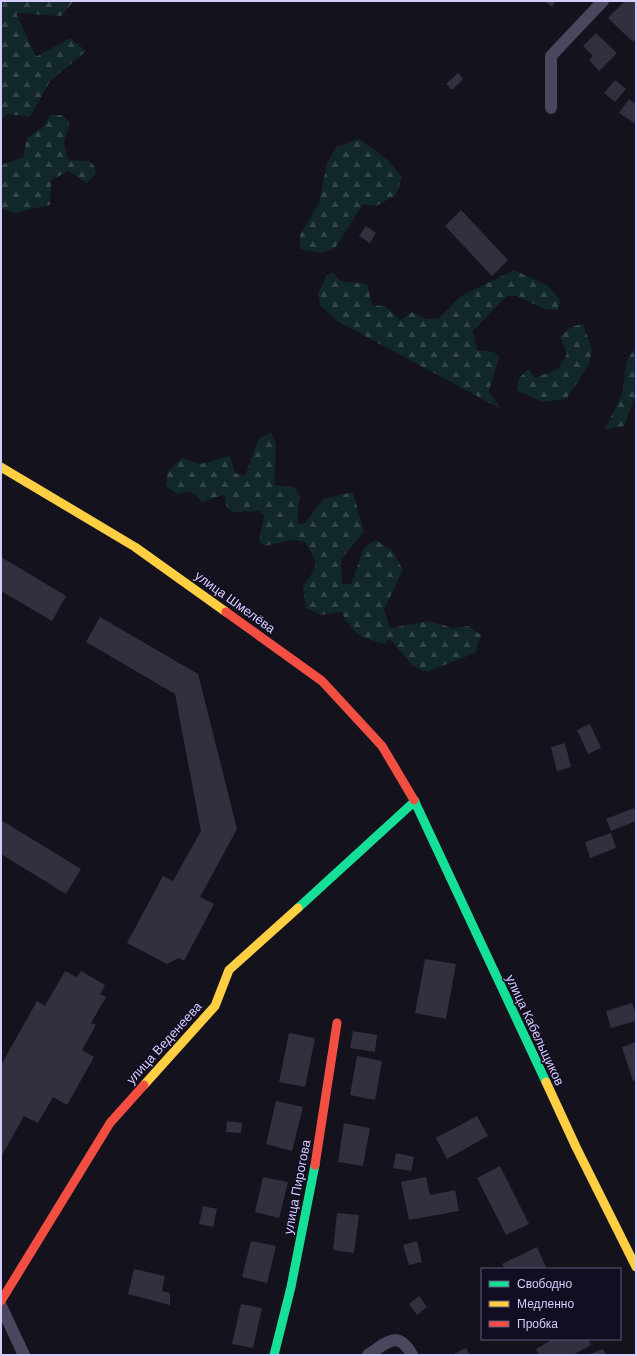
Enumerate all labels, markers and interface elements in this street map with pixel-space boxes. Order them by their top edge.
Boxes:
street label: улица Шмелёва [191,567,279,637]
street label: улица Кабельщиков [502,972,568,1088]
street label: улица Веденеева [122,998,206,1088]
street label: улица Пирогова [280,1138,315,1236]
legend [481,1268,621,1340]
text: Свободно [517,1276,572,1292]
text: Медленно [517,1296,574,1312]
text: Пробка [517,1316,558,1332]

